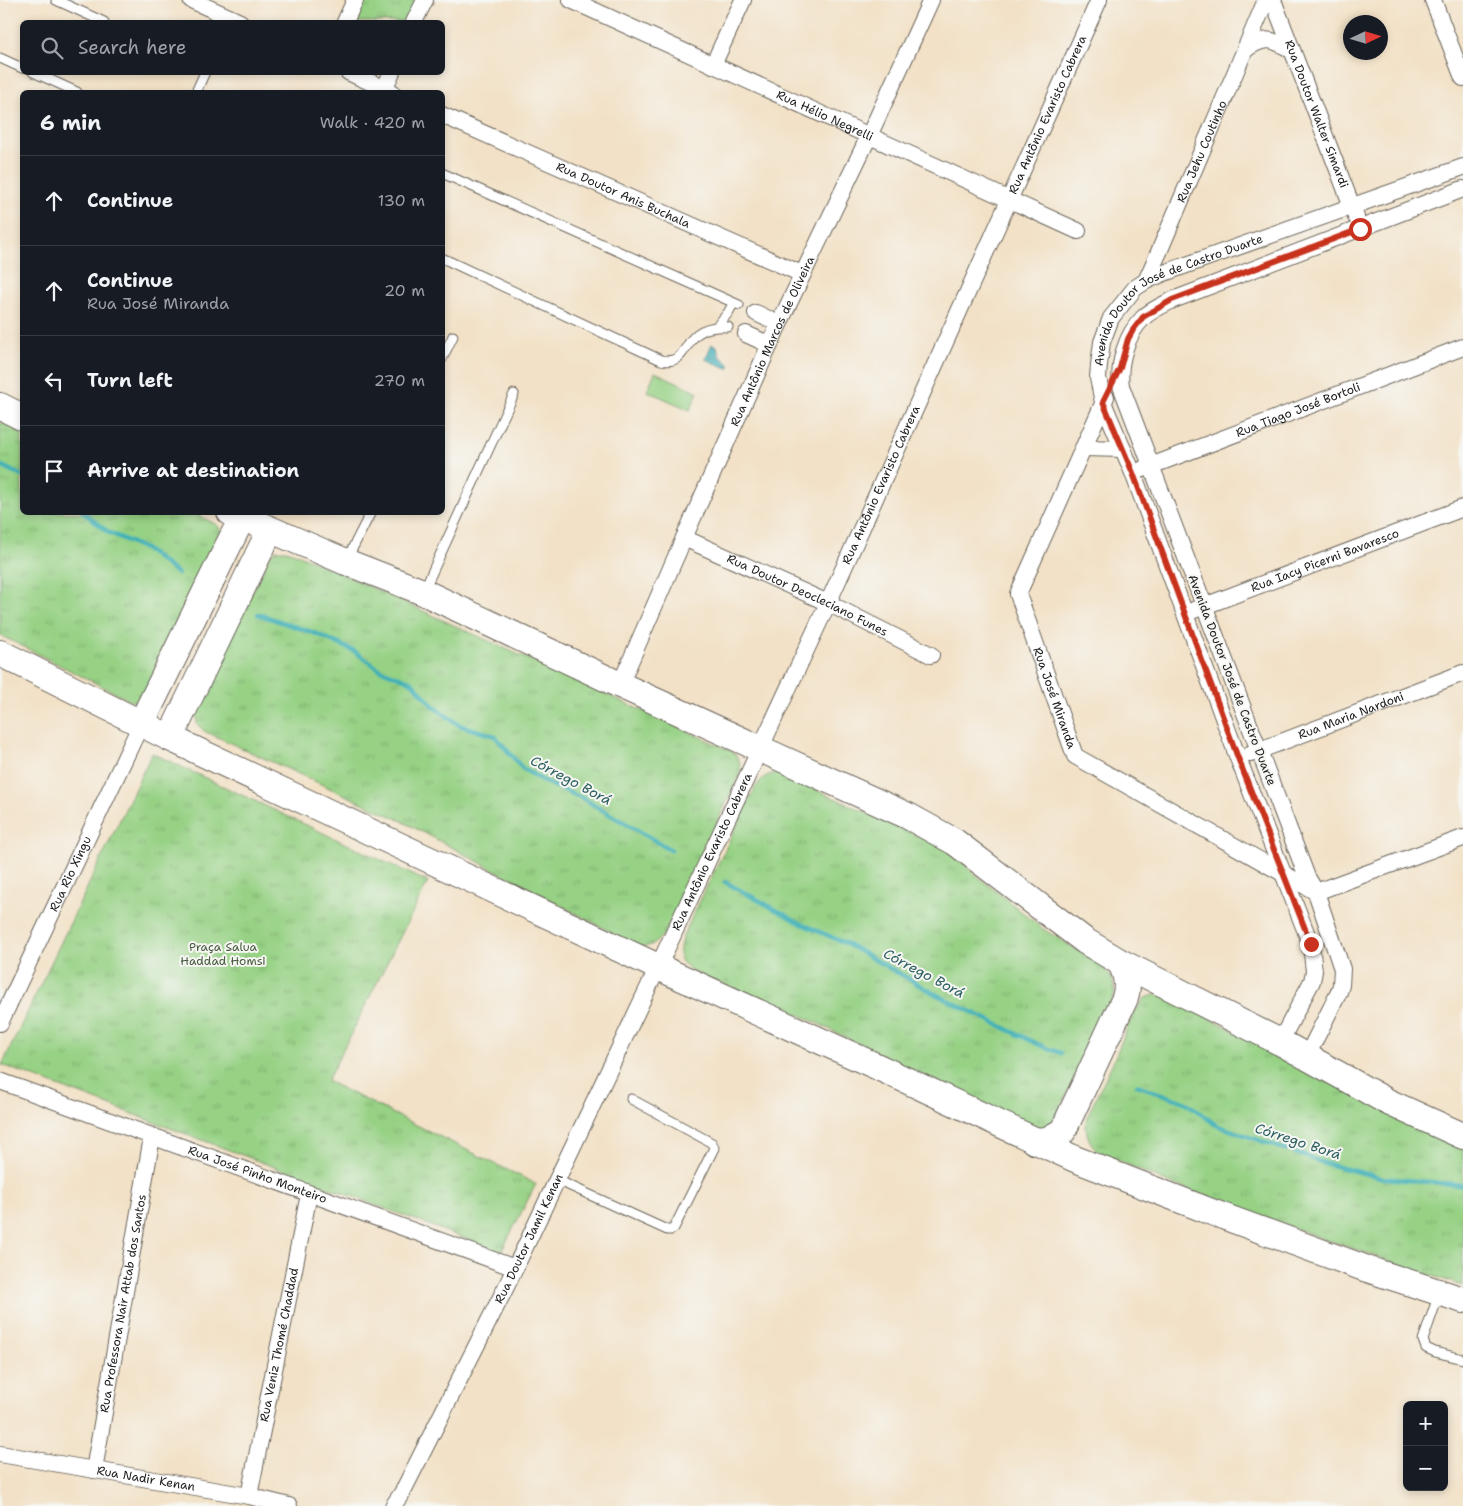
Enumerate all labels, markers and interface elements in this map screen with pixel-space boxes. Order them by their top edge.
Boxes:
north arrow [1343,15,1388,60]
search box [20,20,445,75]
street label: Rua Antônio Evaristo Cabrera [1005,32,1090,197]
icon: search [38,34,66,62]
text: Search here [78,35,187,60]
street label: Rua Doutor Walter Simardi [1281,38,1352,190]
street label: Rua Hélio Negrelli [774,87,876,145]
street label: Rua Jehu Coutinho [1173,98,1231,205]
text: 6 min [40,109,101,137]
text: Walk · 420 m [320,112,425,133]
street label: Rua Doutor Anis Buchala [554,158,693,232]
icon: ahead [40,187,68,215]
text: Continue [87,188,173,213]
text: 130 m [378,190,425,211]
route start [1349,218,1372,241]
street label: Avenida Doutor José de Castro Duarte [1091,231,1265,367]
street label: Rua Antônio Marcos de Oliveira [727,253,819,429]
text: Continue [87,268,173,293]
icon: ahead [40,277,68,305]
text: 20 m [384,280,425,301]
text: Rua José Miranda [87,293,229,314]
icon: left [40,367,68,395]
text: Turn left [87,368,173,393]
text: 270 m [374,370,425,391]
street label: Rua Tiago José Bortoli [1233,379,1363,441]
street label: Rua Antônio Evaristo Cabrera [838,403,924,567]
icon: arrive [40,457,68,485]
text: Arrive at destination [87,458,299,483]
street label: Rua Iacy Picerni Bavaresco [1249,525,1401,596]
street label: Rua Doutor Deocleciano Funes [724,550,891,640]
street label: Avenida Doutor José de Castro Duarte [1184,572,1280,788]
street label: Rua José Miranda [1029,645,1080,751]
street label: Rua Maria Nardoni [1296,688,1406,743]
water label: Córrego Borá [527,751,615,809]
street label: Rua Antônio Evaristo Cabrera [668,770,756,933]
street label: Rua Rio Xingu [46,833,95,914]
route end [1300,933,1323,956]
park label: Praça Salua Haddad Homsi [180,939,266,969]
water label: Córrego Borá [880,944,968,1002]
water label: Córrego Borá [1253,1119,1343,1163]
street label: Rua José Pinho Monteiro [186,1142,329,1207]
street label: Rua Doutor Jamil Kenan [491,1171,567,1306]
street label: Rua Professora Nair Attab dos Santos [96,1193,150,1414]
street label: Rua Veniz Thomé Chaddad [256,1266,302,1423]
map controls [1403,1401,1448,1491]
button: + [1403,1401,1448,1446]
button: − [1403,1446,1448,1491]
street label: Rua Nadir Kenan [96,1462,196,1495]

